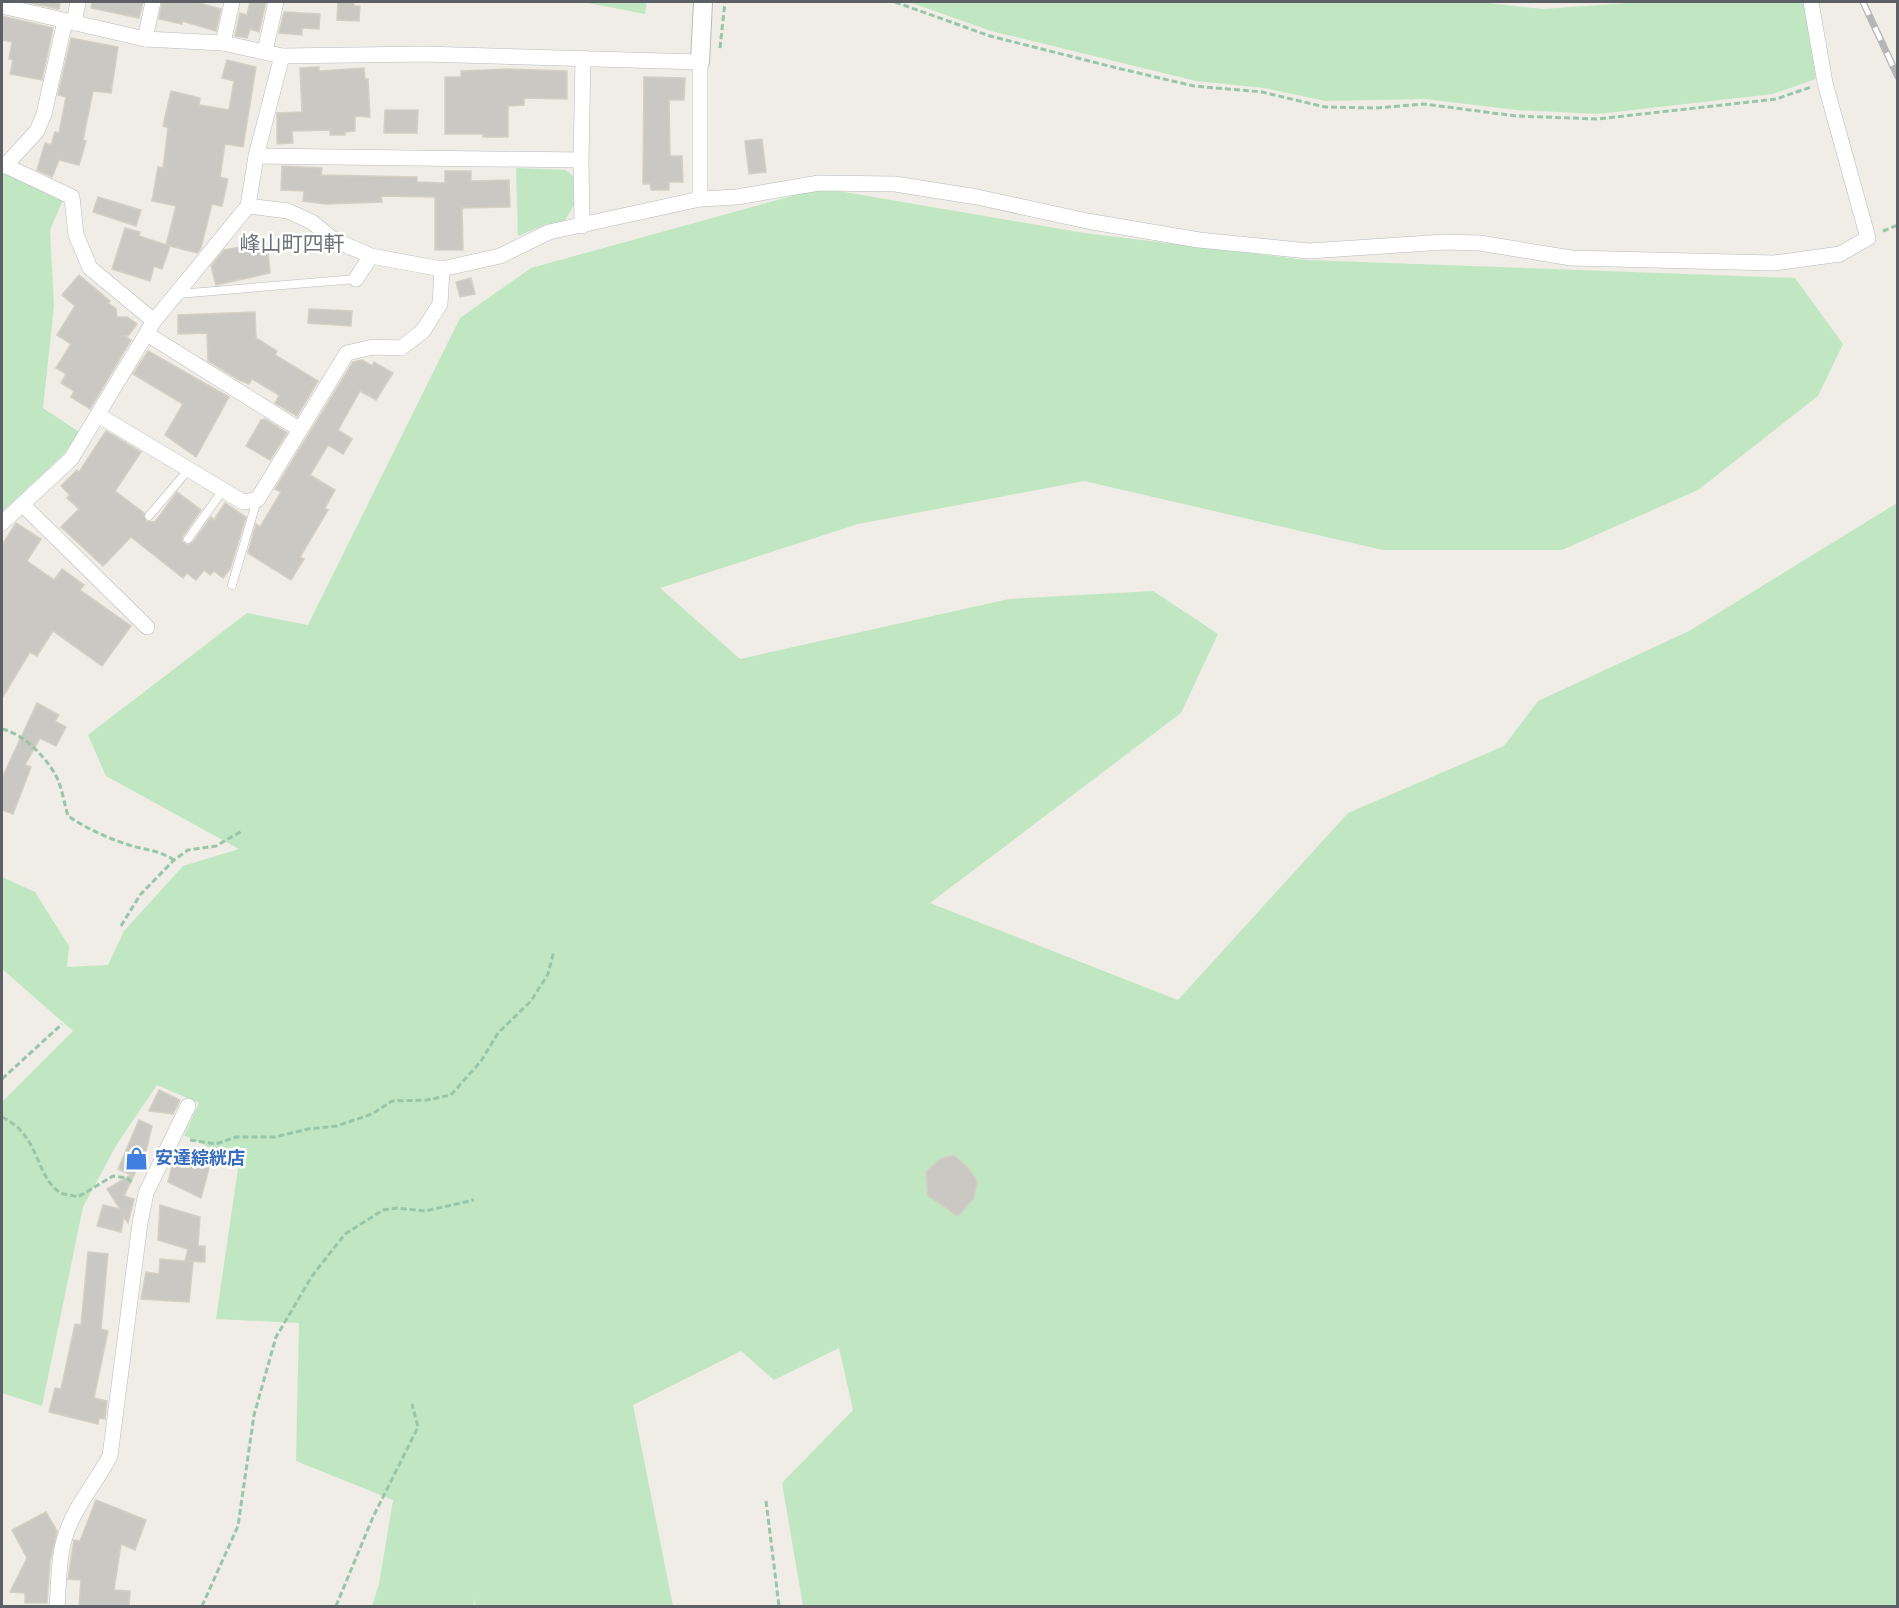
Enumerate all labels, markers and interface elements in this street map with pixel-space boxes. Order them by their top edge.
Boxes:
district label: 峰山町四軒 [240,231,345,257]
shop icon: 安達綜絖店 [124,1145,150,1171]
place label: 安達綜絖店 [155,1147,245,1169]

